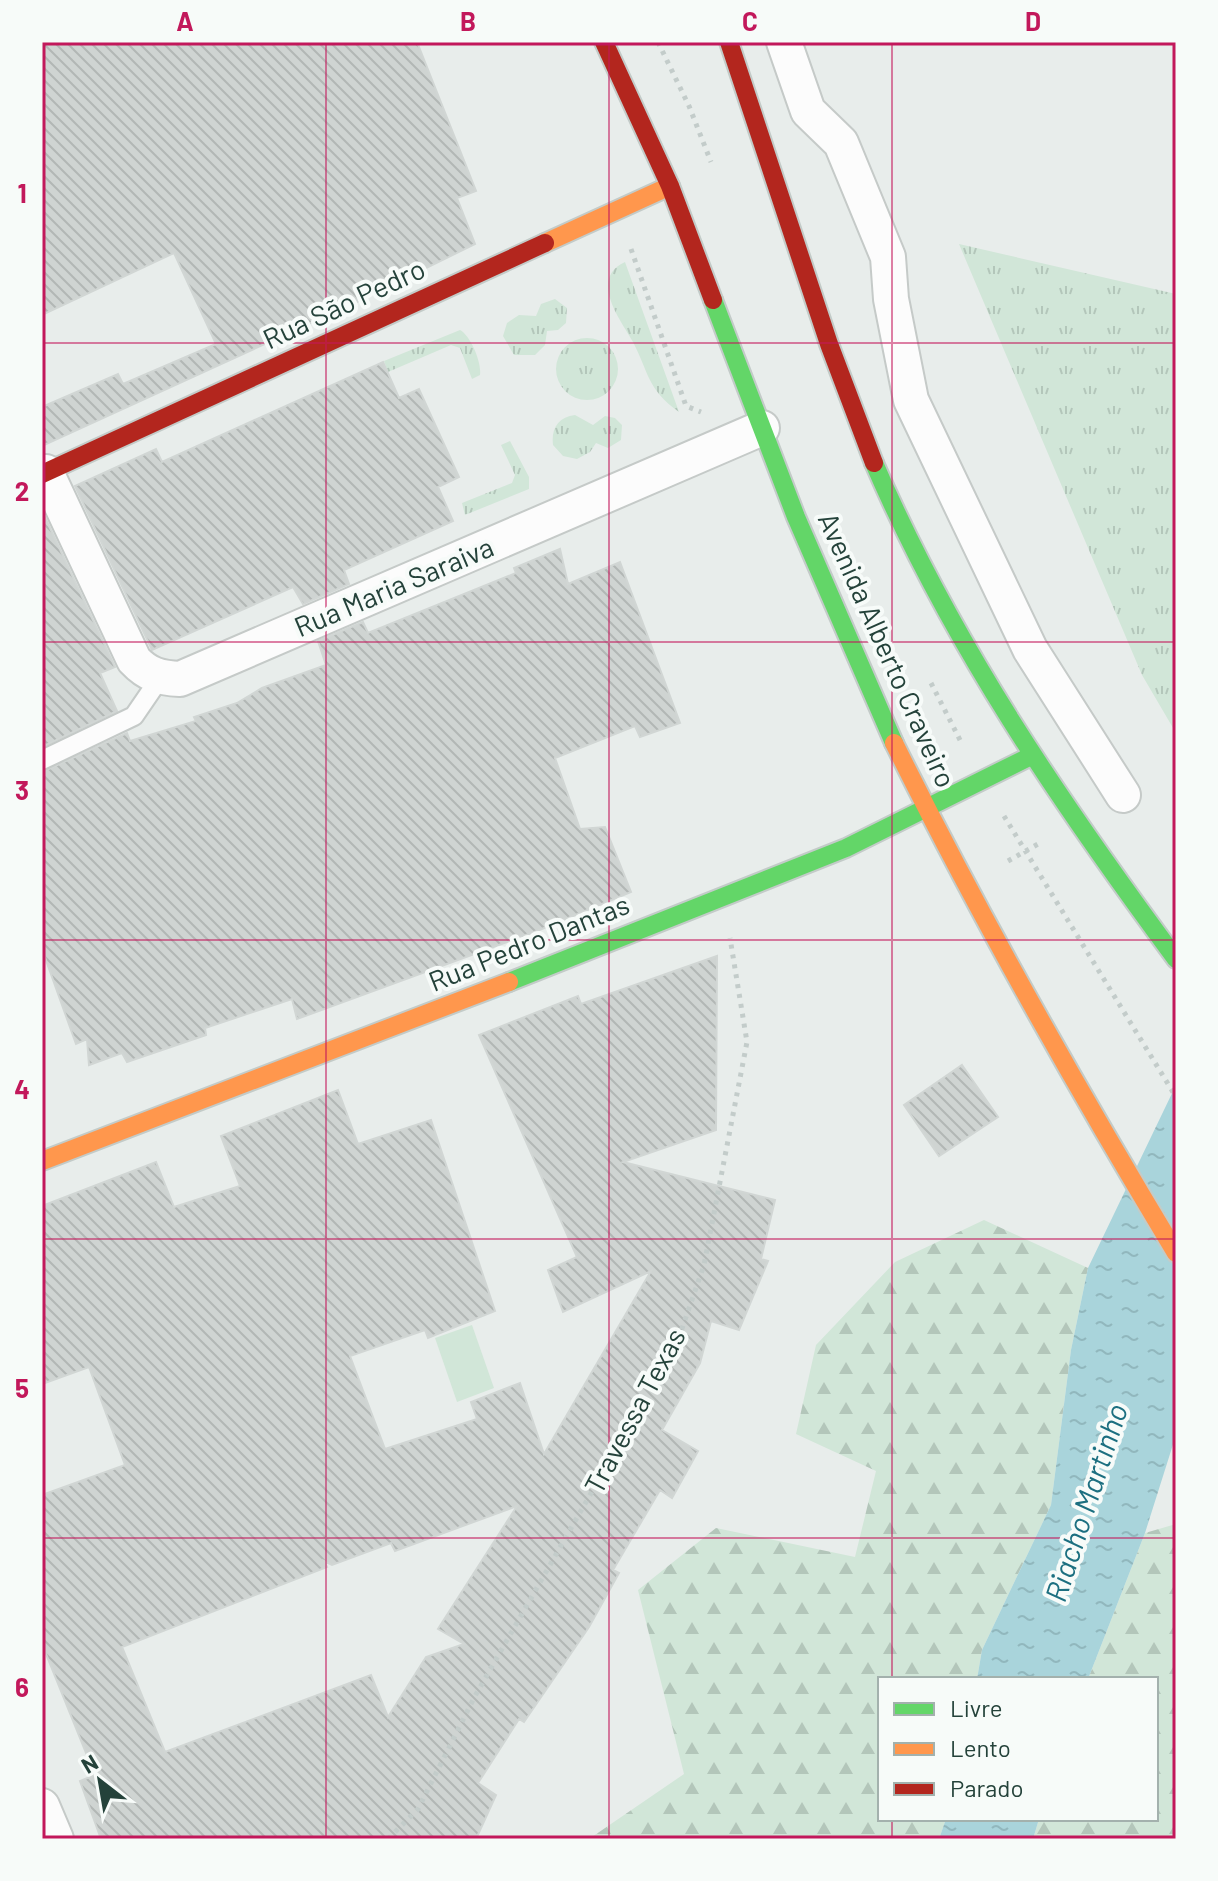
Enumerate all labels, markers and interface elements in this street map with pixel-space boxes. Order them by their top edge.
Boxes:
text: A [176,5,194,36]
text: B [460,5,476,36]
text: C [742,5,758,36]
text: D [1025,5,1041,36]
text: 1 [17,177,27,208]
street label: Rua São Pedro [257,251,430,355]
text: 2 [15,475,29,506]
street label: Avenida Alberto Craveiro [812,507,964,792]
street label: Rua Maria Saraiva [289,529,498,643]
text: 3 [15,774,29,805]
street label: Rua Pedro Dantas [423,886,634,998]
text: 4 [14,1073,30,1104]
street label: Travessa Texas [576,1322,692,1499]
text: 5 [15,1372,29,1403]
water label: Riacho Martinho [1036,1399,1134,1606]
text: 6 [15,1671,29,1702]
legend [878,1677,1158,1821]
text: Livre [950,1693,1003,1722]
text: Lento [950,1733,1011,1762]
north arrow [60,1741,140,1821]
text: N [76,1748,102,1778]
text: Parado [950,1773,1024,1802]

